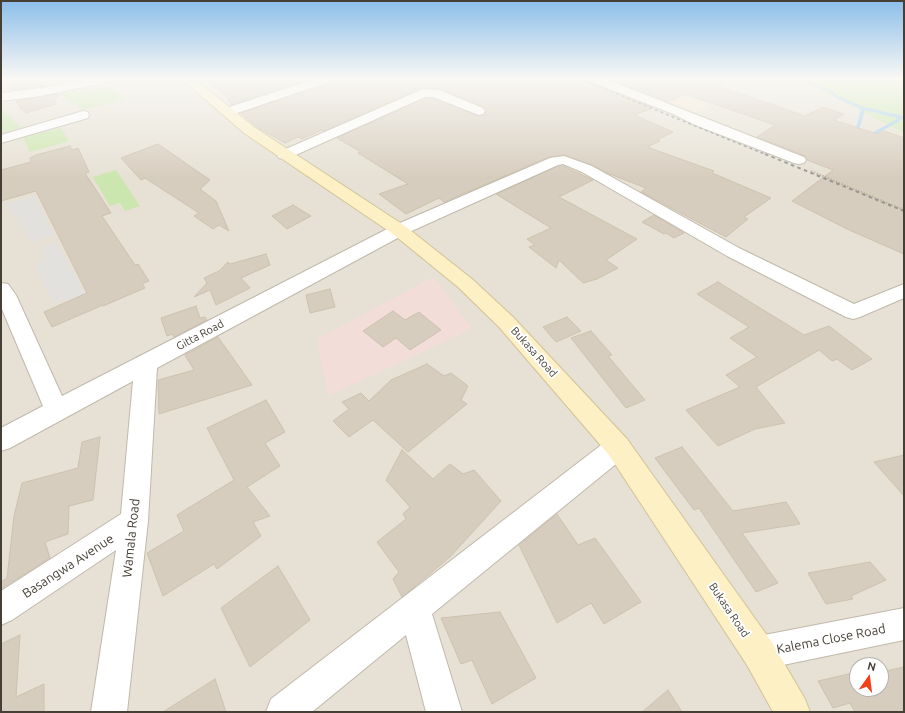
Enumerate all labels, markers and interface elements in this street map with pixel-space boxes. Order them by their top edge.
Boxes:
street label: Gitta Road [174,317,226,353]
street label: Bukasa Road [508,324,560,380]
street label: Wamala Road [119,498,143,578]
street label: Basangwa Avenue [19,531,117,601]
street label: Bukasa Road [706,580,752,640]
street label: Kalema Close Road [775,621,887,657]
north arrow [849,657,889,697]
text: N [866,660,877,673]

